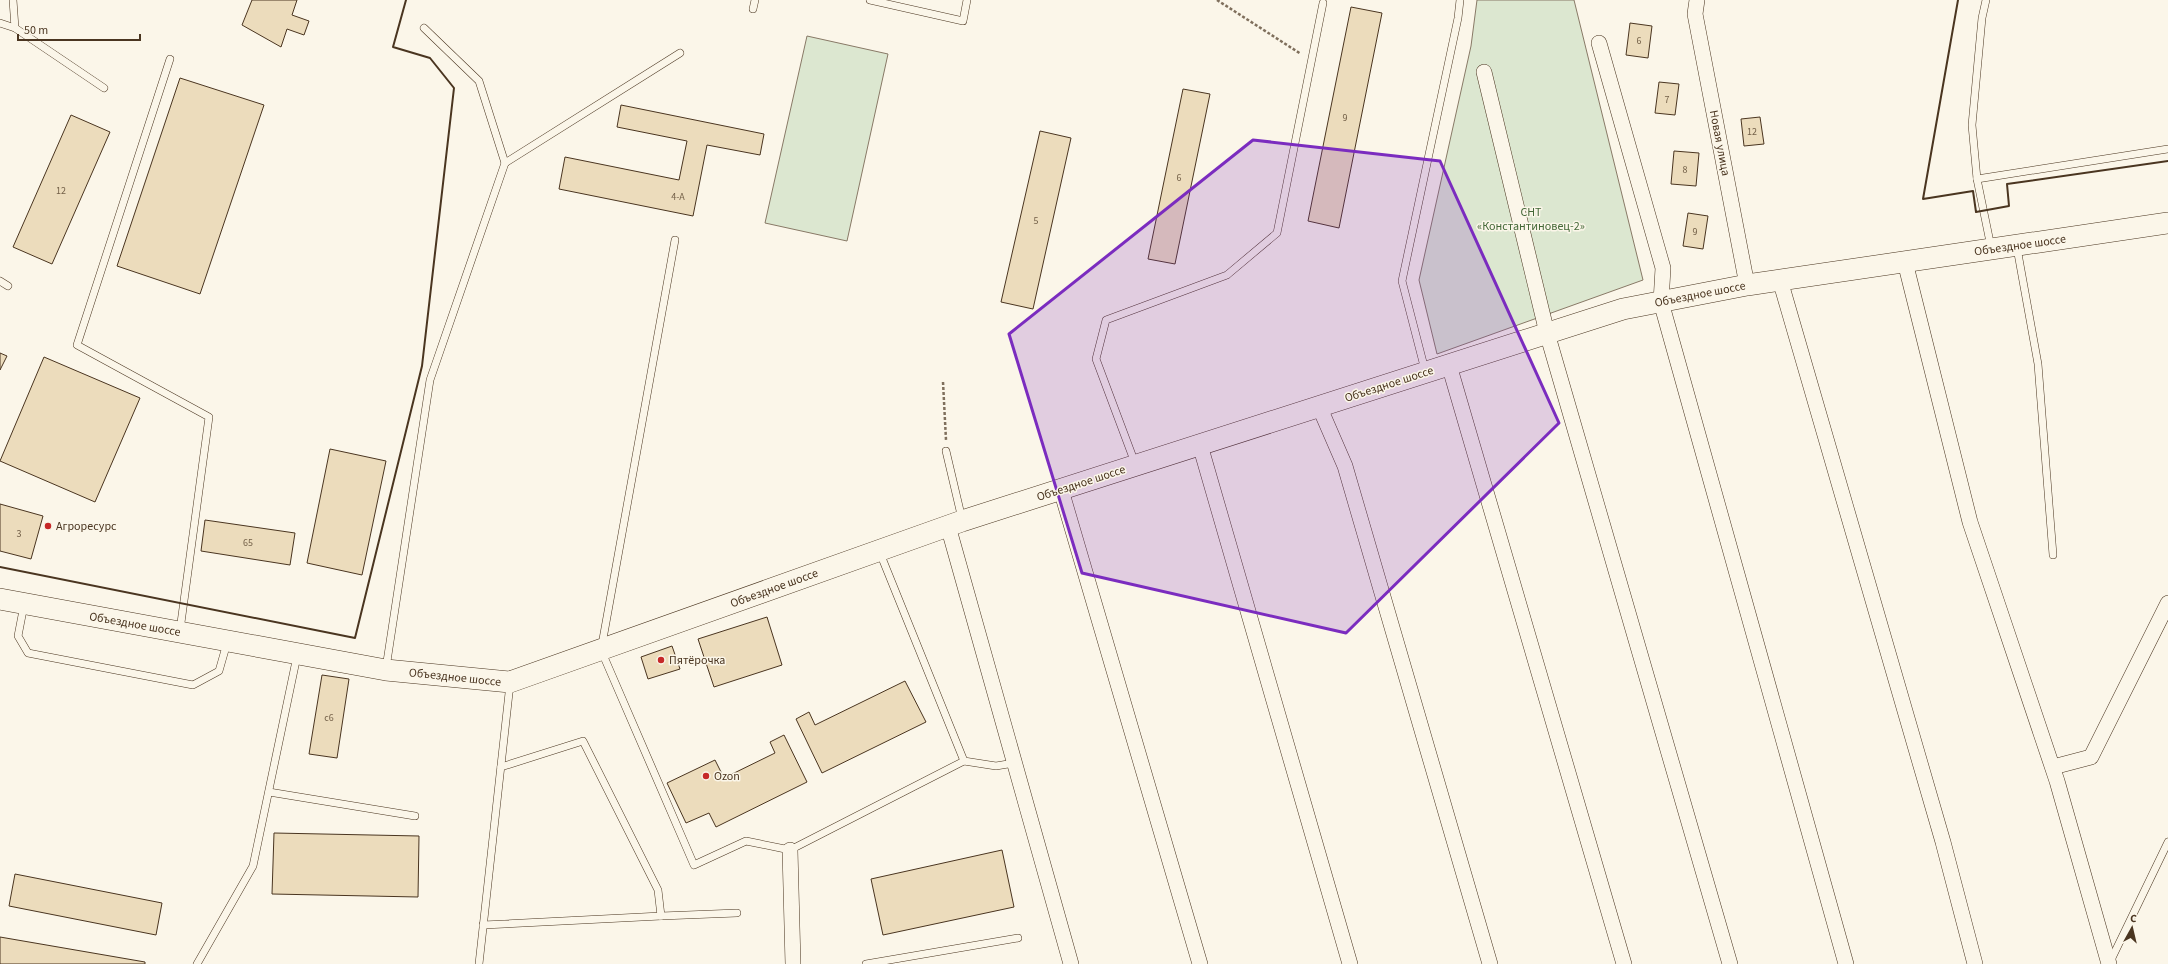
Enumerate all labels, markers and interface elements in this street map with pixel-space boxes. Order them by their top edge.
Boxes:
scale bar [18,16,140,42]
text: 50 m [24,22,48,39]
house number: 6 [1637,34,1642,48]
house number: 7 [1665,93,1670,107]
street label: Новая улица [1705,109,1734,177]
house number: 9 [1343,111,1348,125]
house number: 12 [1747,125,1757,139]
house number: 8 [1683,163,1688,177]
house number: 6 [1177,171,1182,185]
house number: 12 [56,184,66,198]
house number: 4-А [671,190,685,204]
park label: СНТ «Константиновец-2» [1477,204,1585,235]
house number: 5 [1034,214,1039,228]
house number: 9 [1693,225,1698,239]
street label: Объездное шоссе [1973,231,2067,260]
street label: Объездное шоссе [1653,277,1747,312]
street label: Объездное шоссе [1343,362,1436,407]
street label: Объездное шоссе [1035,461,1128,506]
place label: Агроресурс [56,518,117,535]
marker: Агроресурс [43,521,53,531]
house number: 3 [17,527,22,541]
house number: 65 [243,536,253,550]
street label: Объездное шоссе [728,565,821,612]
street label: Объездное шоссе [88,608,182,641]
place label: Пятёрочка [669,652,725,669]
marker: Пятёрочка [656,655,666,665]
street label: Объездное шоссе [408,664,502,691]
house number: с6 [324,711,334,725]
place label: Ozon [714,768,740,785]
marker: Ozon [701,771,711,781]
north arrow [2112,908,2152,948]
text: С [2129,911,2138,927]

